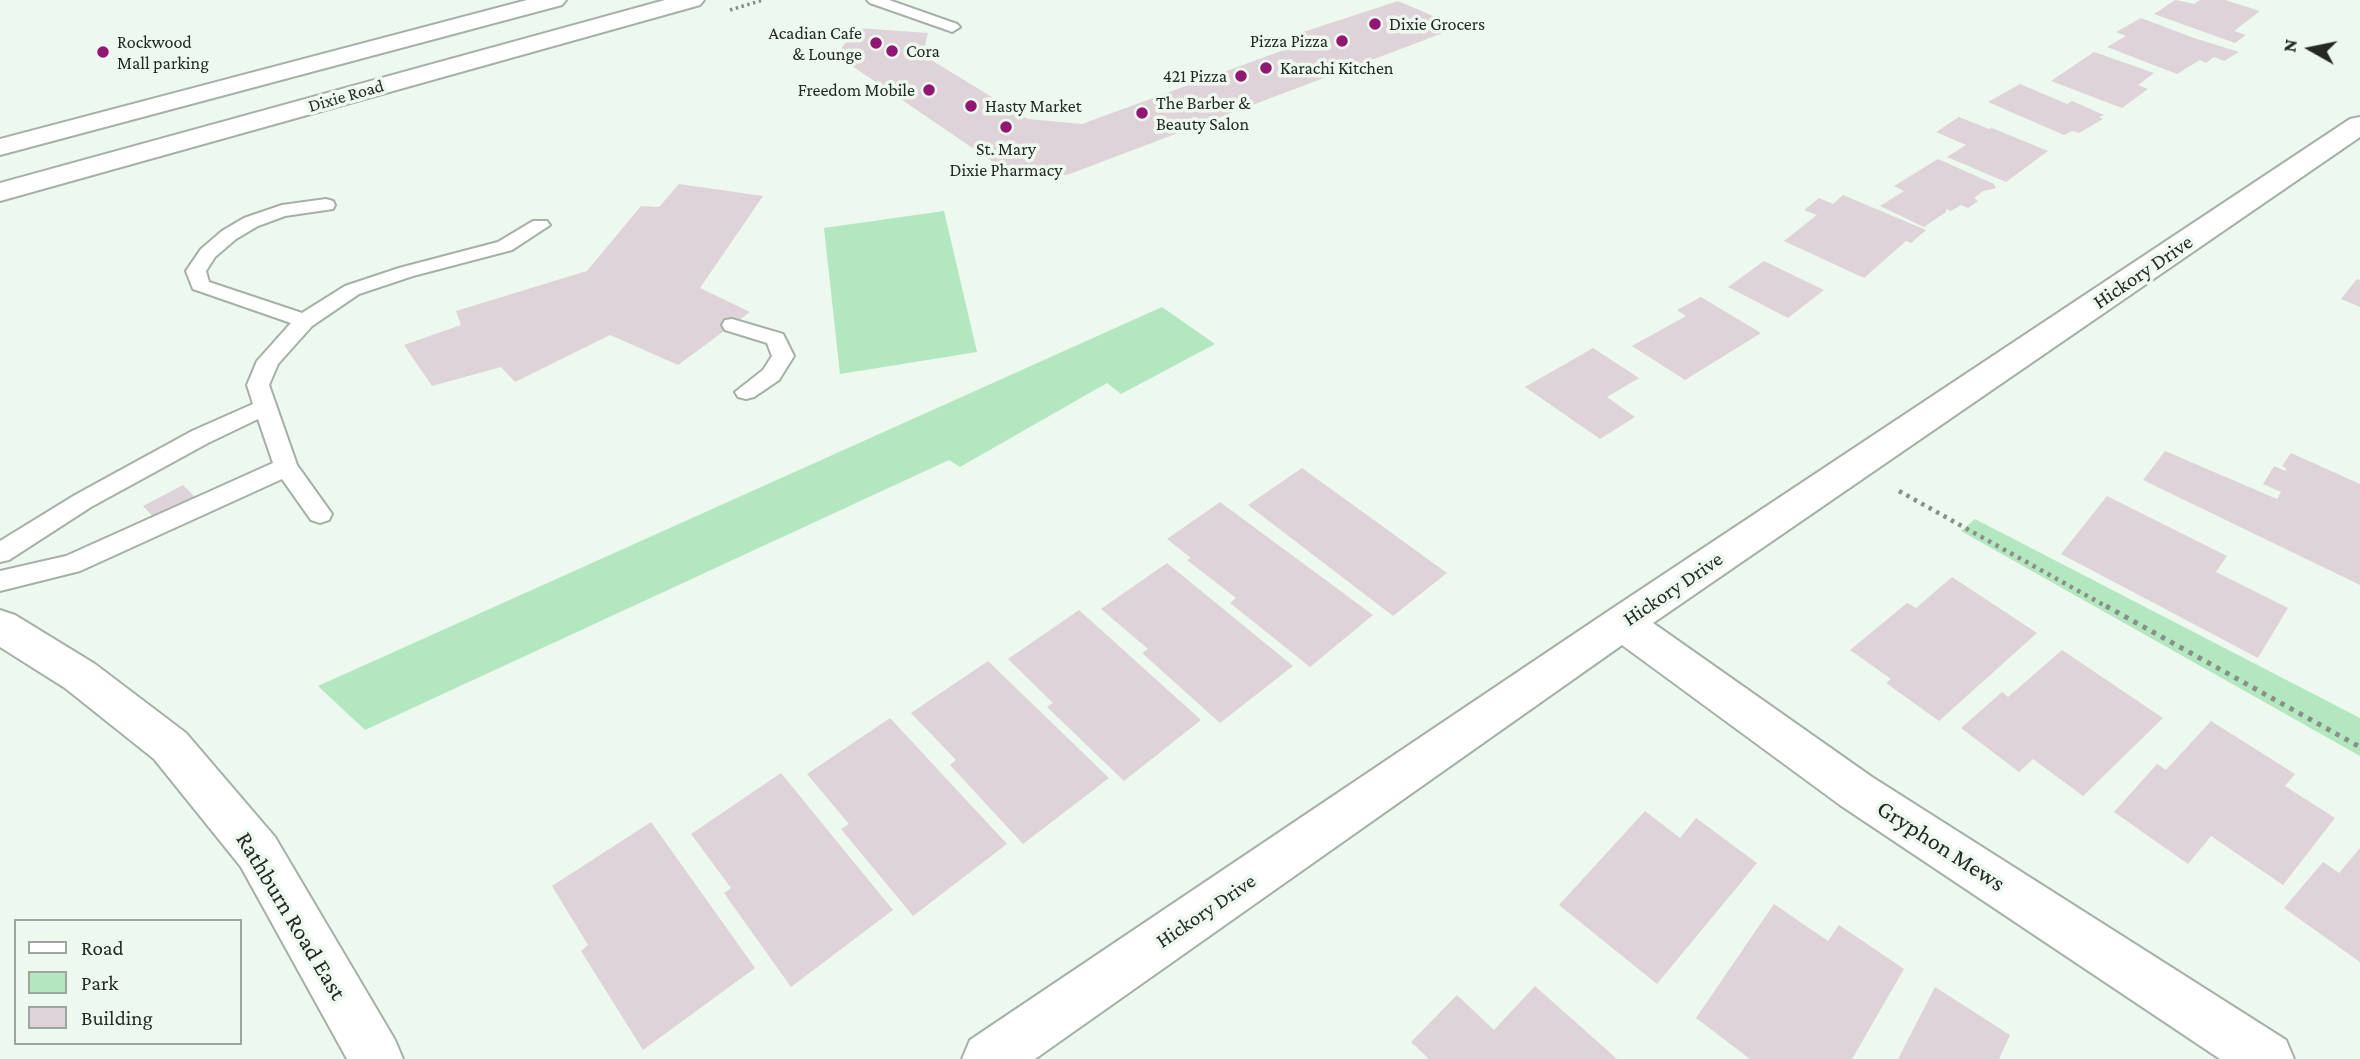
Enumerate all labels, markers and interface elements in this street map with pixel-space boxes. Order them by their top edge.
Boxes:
place label: Dixie Grocers [1389,13,1485,35]
north arrow [2276,14,2346,84]
marker: Dixie Grocers [1367,16,1383,32]
place label: Acadian Cafe & Lounge [768,22,862,64]
place label: Pizza Pizza [1250,30,1328,52]
place label: Rockwood Mall parking [117,31,209,74]
marker: Pizza Pizza [1334,33,1350,49]
marker: Acadian Cafe & Lounge [868,35,884,51]
text: N [2278,38,2301,54]
place label: Cora [906,40,940,62]
marker: Cora [884,43,900,59]
marker: Rockwood Mall parking [95,44,111,60]
place label: Karachi Kitchen [1280,57,1394,79]
marker: Karachi Kitchen [1258,60,1274,76]
place label: 421 Pizza [1163,65,1227,87]
marker: 421 Pizza [1233,68,1249,84]
street label: Dixie Road [306,75,386,117]
place label: Freedom Mobile [798,79,915,101]
marker: Freedom Mobile [921,82,937,98]
place label: The Barber & Beauty Salon [1156,92,1251,134]
place label: Hasty Market [985,95,1082,117]
marker: Hasty Market [963,98,979,114]
marker: The Barber & Beauty Salon [1134,105,1150,121]
marker: St. Mary Dixie Pharmacy [998,119,1014,135]
place label: St. Mary Dixie Pharmacy [949,138,1063,180]
street label: Hickory Drive [2088,229,2198,315]
street label: Hickory Drive [1618,546,1728,632]
street label: Gryphon Mews [1872,794,2010,898]
street label: Rathburn Road East [230,827,352,1005]
street label: Hickory Drive [1151,868,1261,954]
legend [14,919,242,1045]
text: Road [81,936,124,960]
text: Park [81,971,118,995]
text: Building [81,1006,153,1030]

